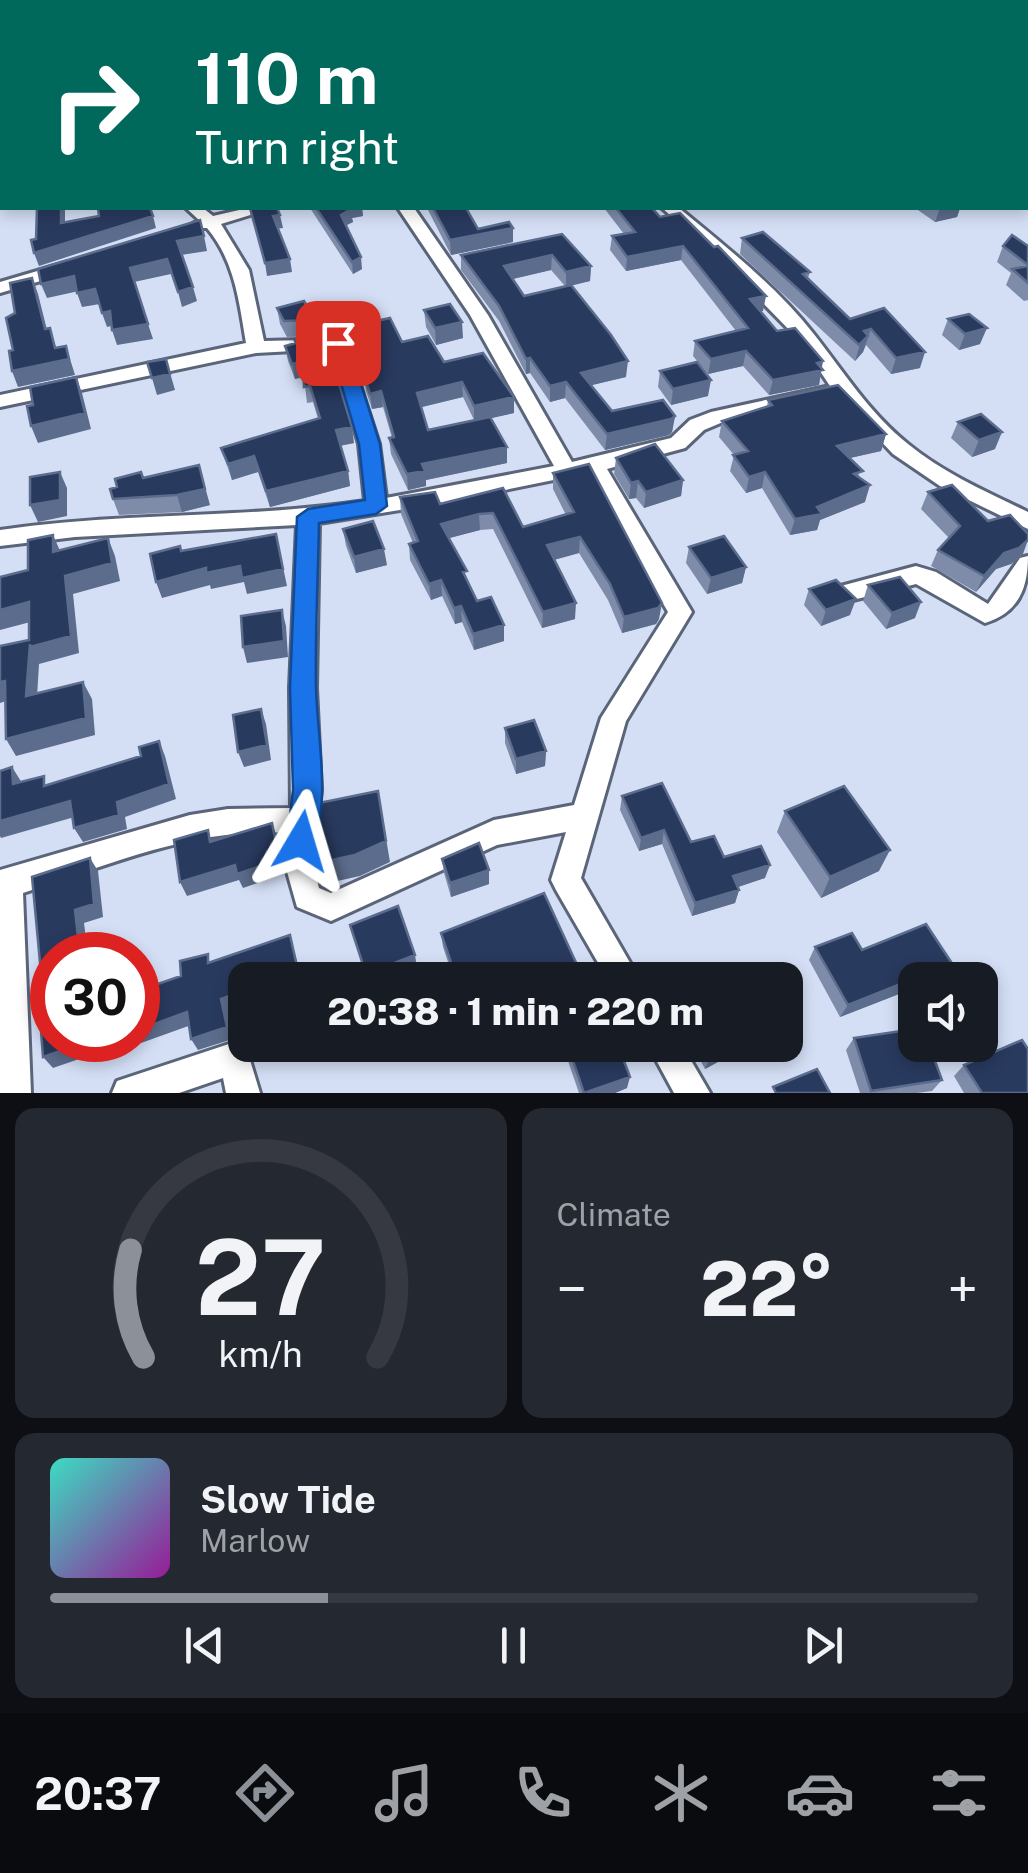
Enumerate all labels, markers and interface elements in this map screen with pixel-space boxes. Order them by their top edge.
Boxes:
text: 110 m [195,37,379,120]
icon: right [30,40,160,170]
text: Turn right [195,121,399,174]
pin [296,301,381,386]
icon: arrive [311,316,366,371]
position arrow [249,789,353,893]
speed limit sign: 30 [30,932,160,1062]
map controls [898,962,998,1062]
button: sound [898,962,998,1062]
text: 20:38 · 1 min · 220 m [327,989,704,1034]
text: Climate [557,1196,671,1233]
text: 27 [195,1216,326,1338]
text: 22° [700,1245,834,1333]
text: − [557,1257,587,1321]
text: + [948,1257,978,1321]
text: km/h [219,1333,303,1375]
text: Slow Tide [200,1477,376,1522]
text: Marlow [200,1522,310,1559]
icon: previous [177,1618,232,1673]
icon: pause [486,1618,541,1673]
icon: next [796,1618,851,1673]
icon: directions [230,1758,300,1828]
icon: music [369,1758,439,1828]
icon: phone [508,1758,578,1828]
icon: climate [646,1758,716,1828]
icon: car [785,1758,855,1828]
icon: filters [924,1758,994,1828]
text: 20:37 [34,1767,161,1820]

